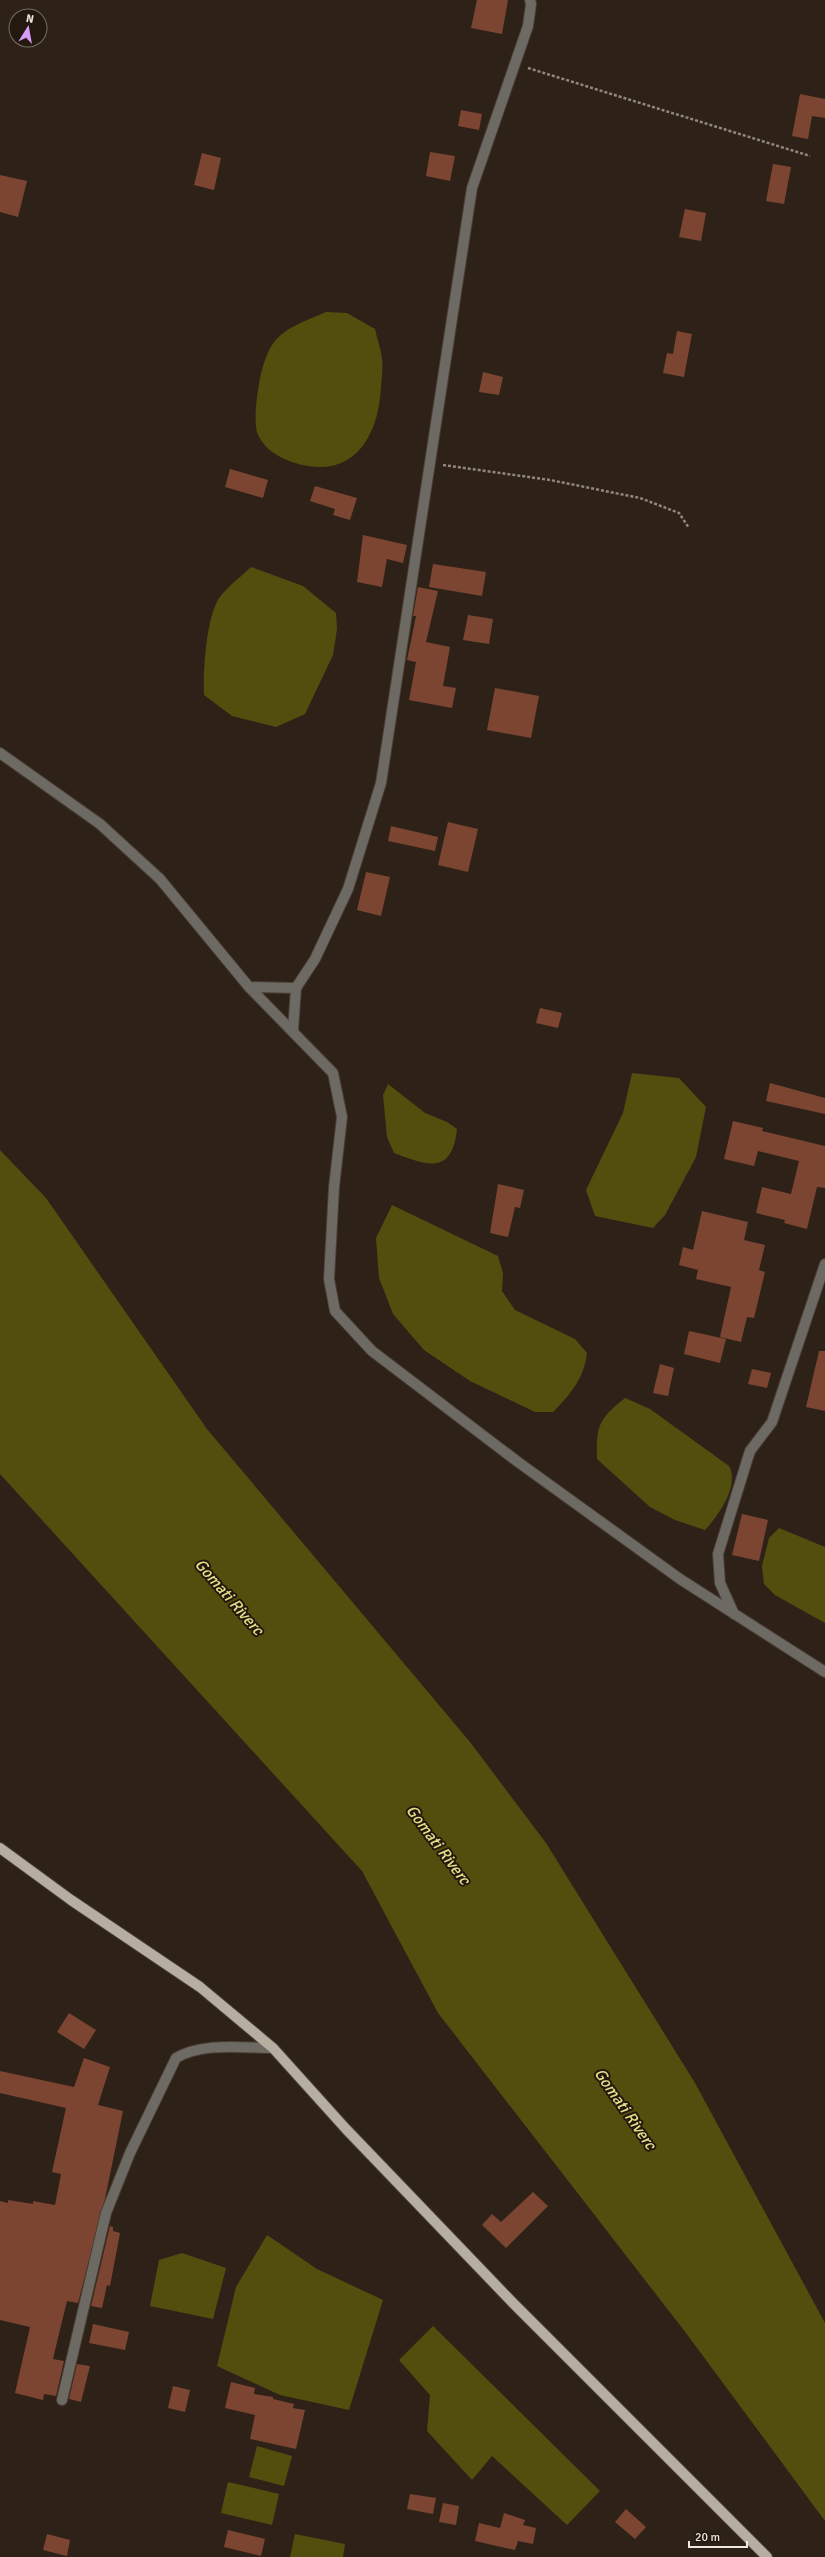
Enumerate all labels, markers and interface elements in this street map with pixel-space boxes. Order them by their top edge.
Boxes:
north arrow [8,8,48,48]
text: N [25,12,35,26]
water label: Gomati Riverc [190,1555,269,1640]
water label: Gomati Riverc [401,1801,475,1890]
water label: Gomati Riverc [590,2064,661,2155]
scale bar [689,2523,747,2549]
text: 20 m [695,2530,720,2545]

